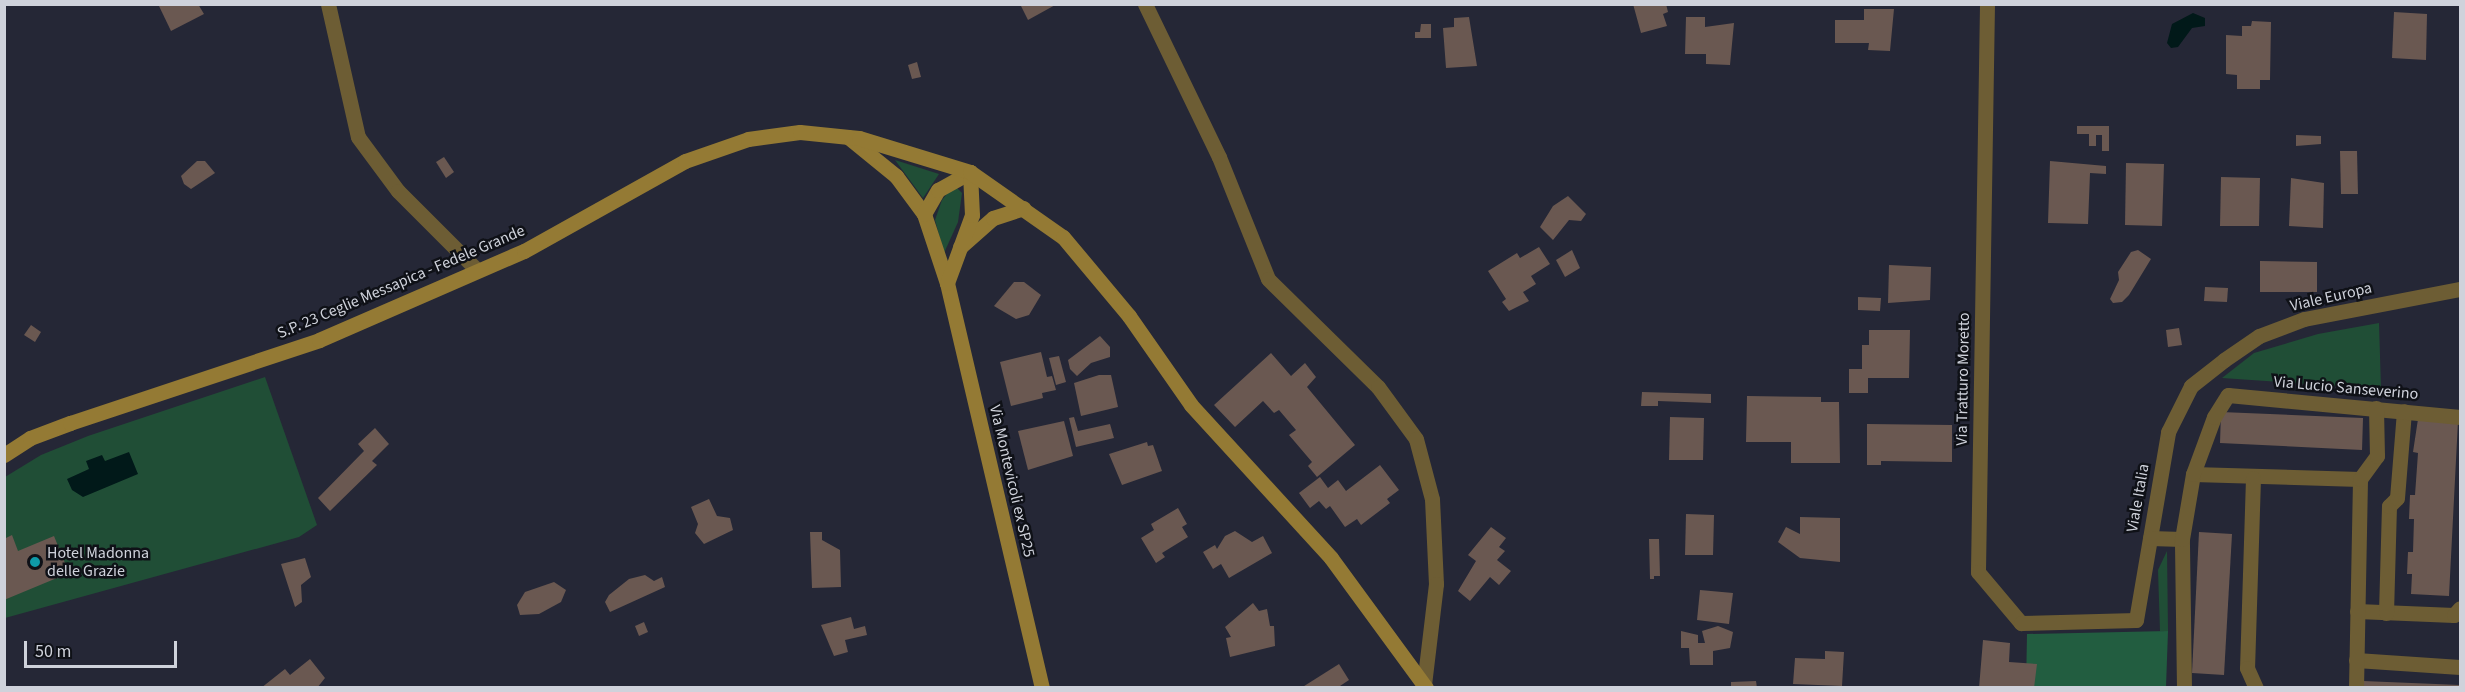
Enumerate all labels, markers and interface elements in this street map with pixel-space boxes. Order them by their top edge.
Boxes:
street label: S.P. 23 Ceglie Messapica - Fedele Grande [274,221,528,343]
street label: Viale Europa [2288,278,2374,316]
street label: Via Tratturo Moretto [1952,312,1974,446]
street label: Via Lucio Sanseverino [2273,372,2419,404]
street label: Via Montevicoli ex SP25 [985,403,1039,559]
street label: Viale Italia [2123,462,2153,534]
place label: Hotel Madonna delle Grazie [47,543,149,581]
marker: Hotel Madonna delle Grazie [28,555,42,569]
scale bar [27,629,180,667]
text: 50 m [35,639,71,664]

